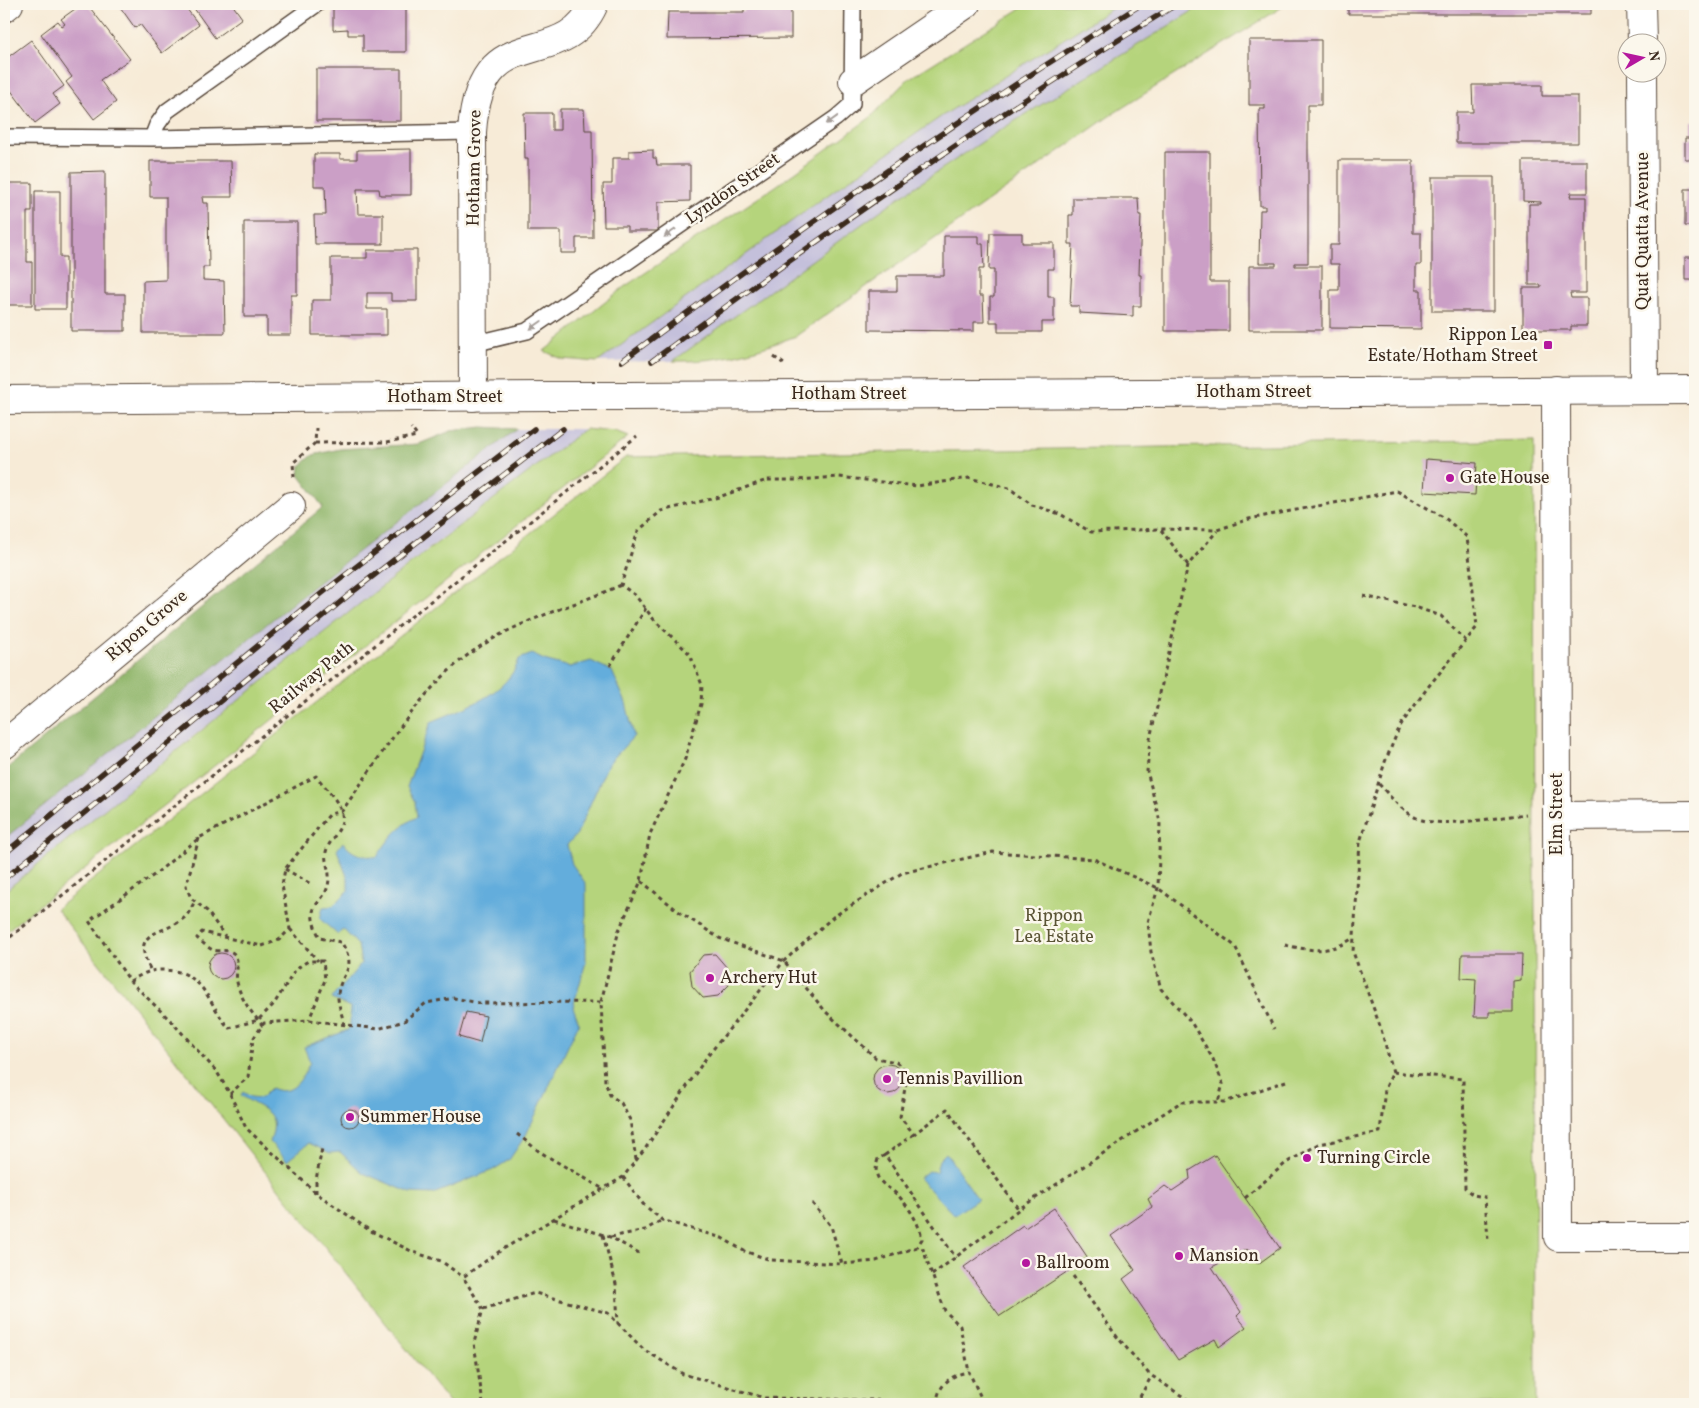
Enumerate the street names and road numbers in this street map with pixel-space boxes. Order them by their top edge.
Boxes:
street label: Hotham Grove [461,109,489,227]
street label: Lyndon Street [681,147,785,231]
street label: Quat Quatta Avenue [1631,152,1656,310]
street label: Hotham Street [1196,380,1312,405]
street label: Hotham Street [791,382,907,407]
street label: Hotham Street [387,385,503,410]
street label: Ripon Grove [101,584,193,668]
street label: Railway Path [264,636,360,720]
street label: Elm Street [1545,773,1570,855]

